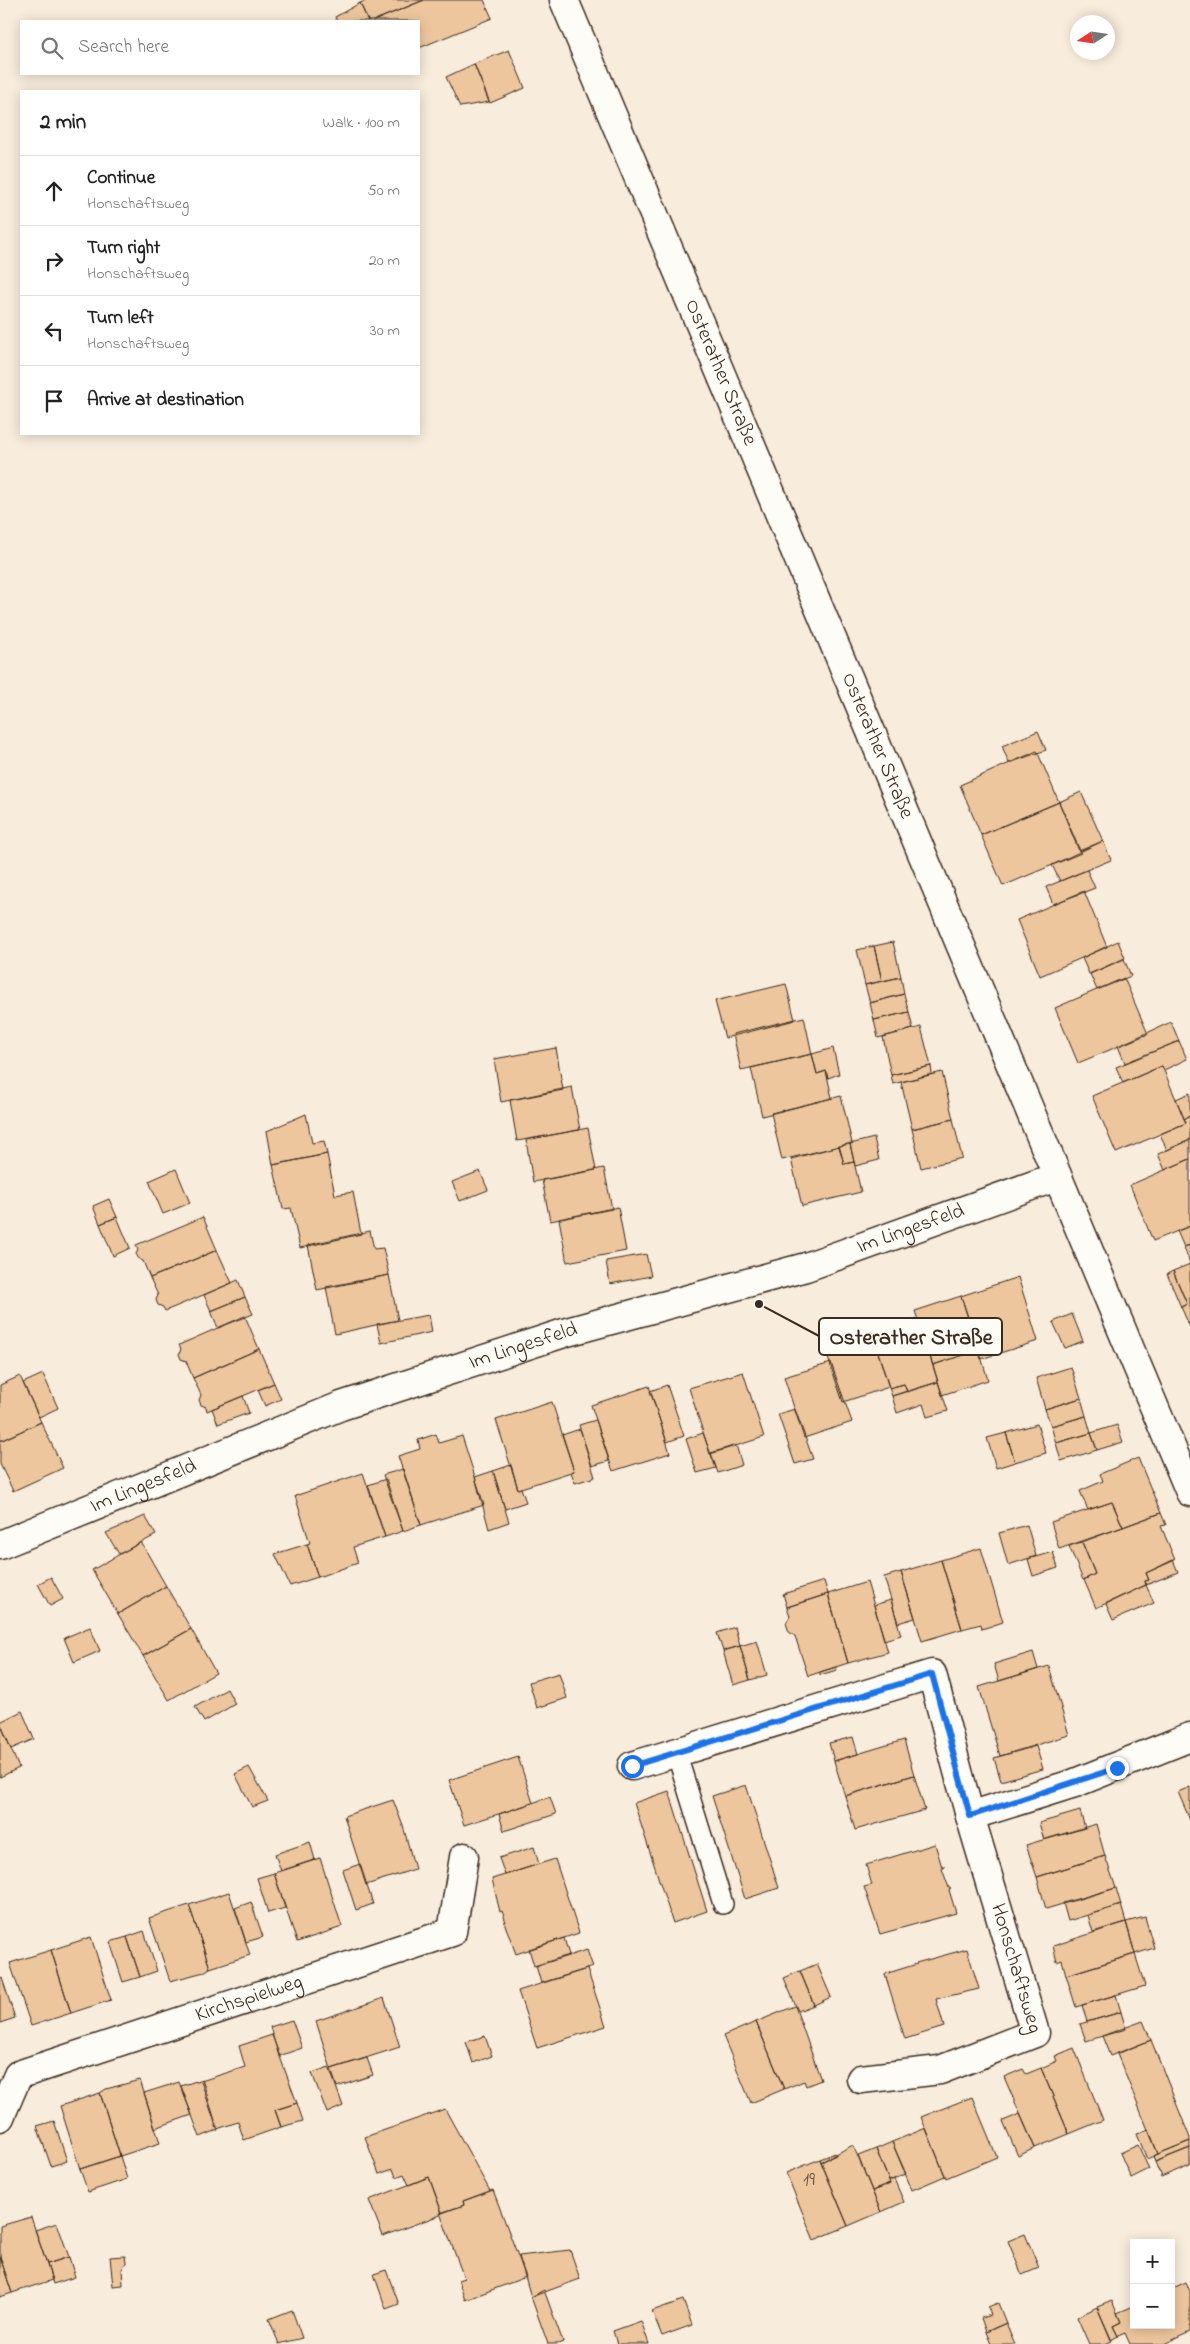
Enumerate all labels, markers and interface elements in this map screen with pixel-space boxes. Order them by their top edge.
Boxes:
north arrow [1070,15,1115,60]
search box [20,20,420,75]
icon: search [38,34,66,62]
text: Search here [78,34,169,61]
text: 2 min [40,108,86,138]
text: Walk · 100 m [323,111,400,135]
text: Continue [87,165,155,192]
icon: ahead [40,177,68,205]
text: 50 m [368,179,400,203]
text: Honschaftsweg [87,192,189,216]
text: Turn right [87,235,160,262]
icon: right [40,247,68,275]
text: 20 m [369,249,400,273]
text: Honschaftsweg [87,262,189,286]
street label: Osterather Straße [676,295,765,451]
text: Turn left [87,305,154,332]
icon: left [40,317,68,345]
text: 30 m [370,319,400,343]
text: Honschaftsweg [87,332,189,356]
icon: arrive [40,387,68,415]
text: Arrive at destination [87,387,244,414]
street label: Osterather Straße [833,668,921,824]
street label: Im Lingesfeld [853,1196,969,1262]
street label: Im Lingesfeld [465,1315,581,1378]
callout: Osterather Straße [819,1318,1002,1355]
text: Osterather Straße [829,1323,994,1355]
street label: Im Lingesfeld [86,1451,201,1522]
route start [621,1755,644,1778]
route end [1106,1757,1129,1780]
street label: Honschaftsweg [982,1900,1049,2038]
street label: Kirchspielweg [192,1967,307,2031]
house number: 19 [803,2167,815,2194]
map controls [1130,2239,1175,2329]
button: + [1130,2239,1175,2284]
button: − [1130,2284,1175,2329]

